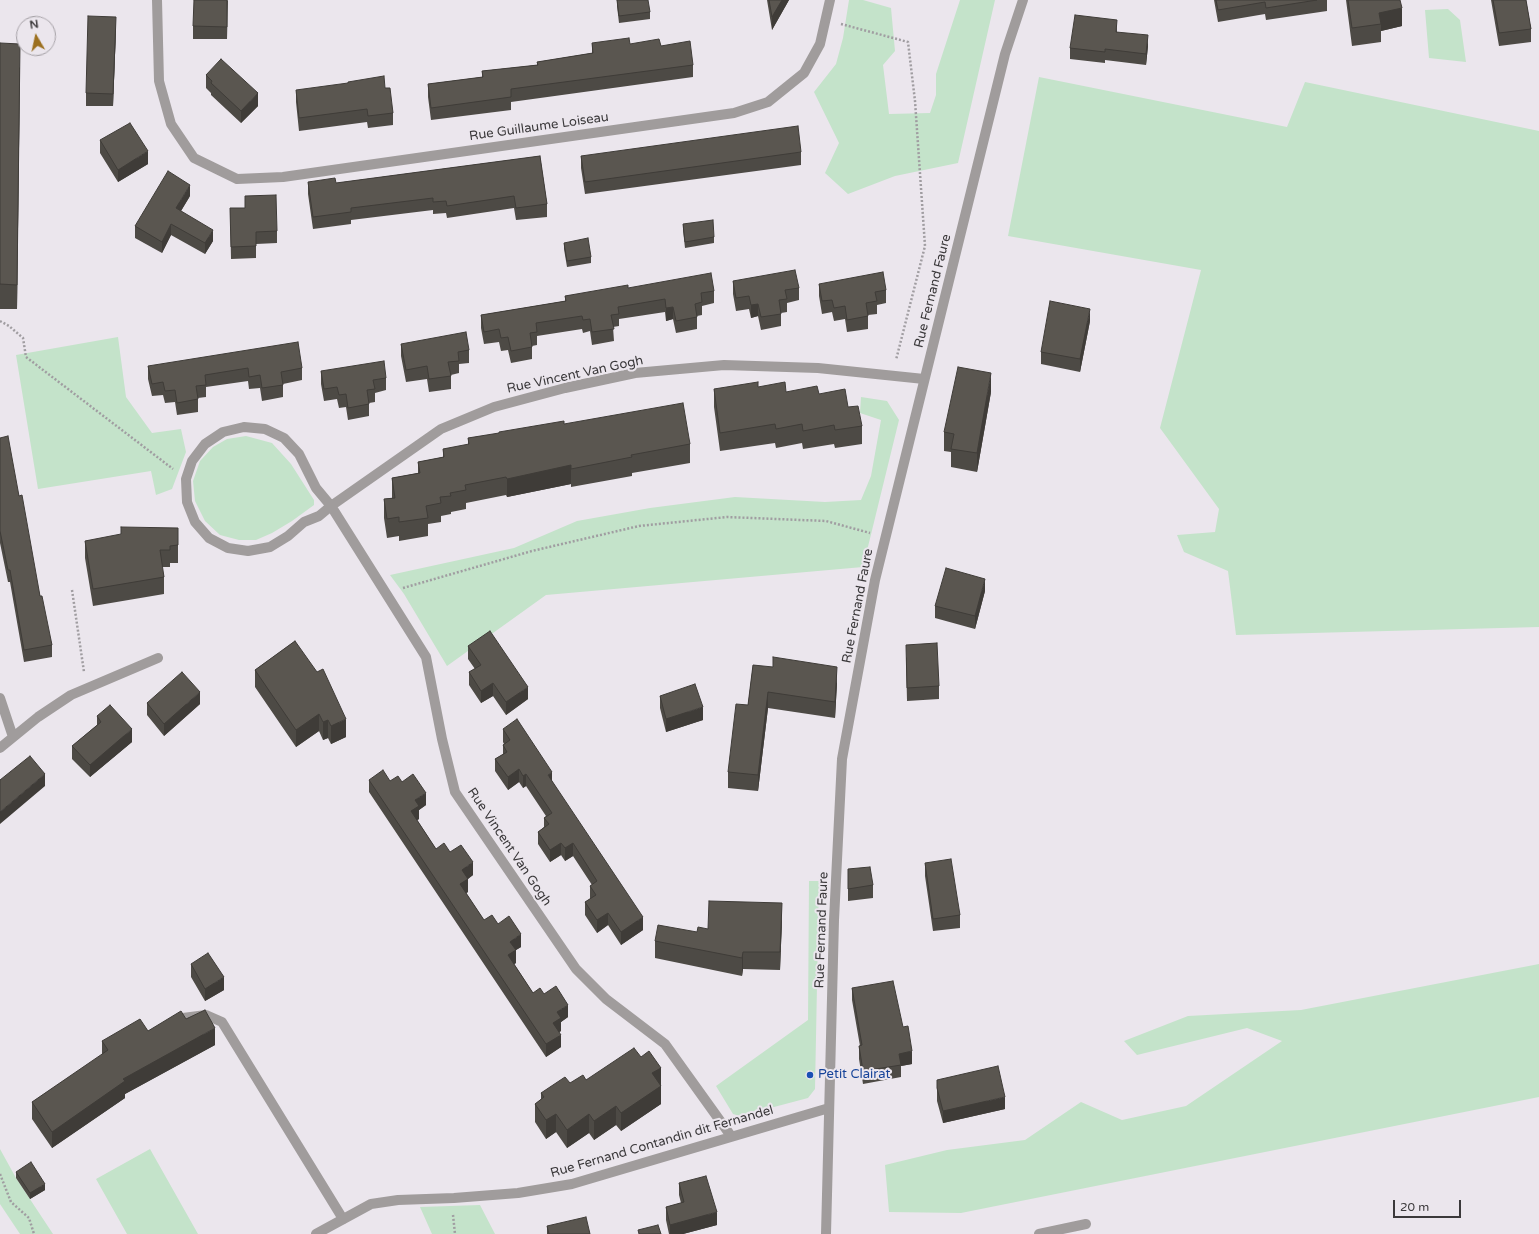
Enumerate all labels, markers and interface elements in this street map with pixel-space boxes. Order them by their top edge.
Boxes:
north arrow [16,16,56,56]
text: N [29,18,40,32]
street label: Rue Guillaume Loiseau [468,109,610,145]
street label: Rue Fernand Faure [911,233,955,349]
street label: Rue Vincent Van Gogh [505,353,645,397]
street label: Rue Fernand Faure [839,547,877,665]
street label: Rue Vincent Van Gogh [464,785,554,909]
street label: Rue Fernand Faure [812,871,832,989]
place label: Petit Clairat [818,1067,890,1083]
marker: Petit Clairat [805,1070,815,1080]
street label: Rue Fernand Contandin dit Fernandel [549,1103,775,1181]
scale bar [1395,1192,1463,1218]
text: 20 m [1400,1200,1429,1214]

